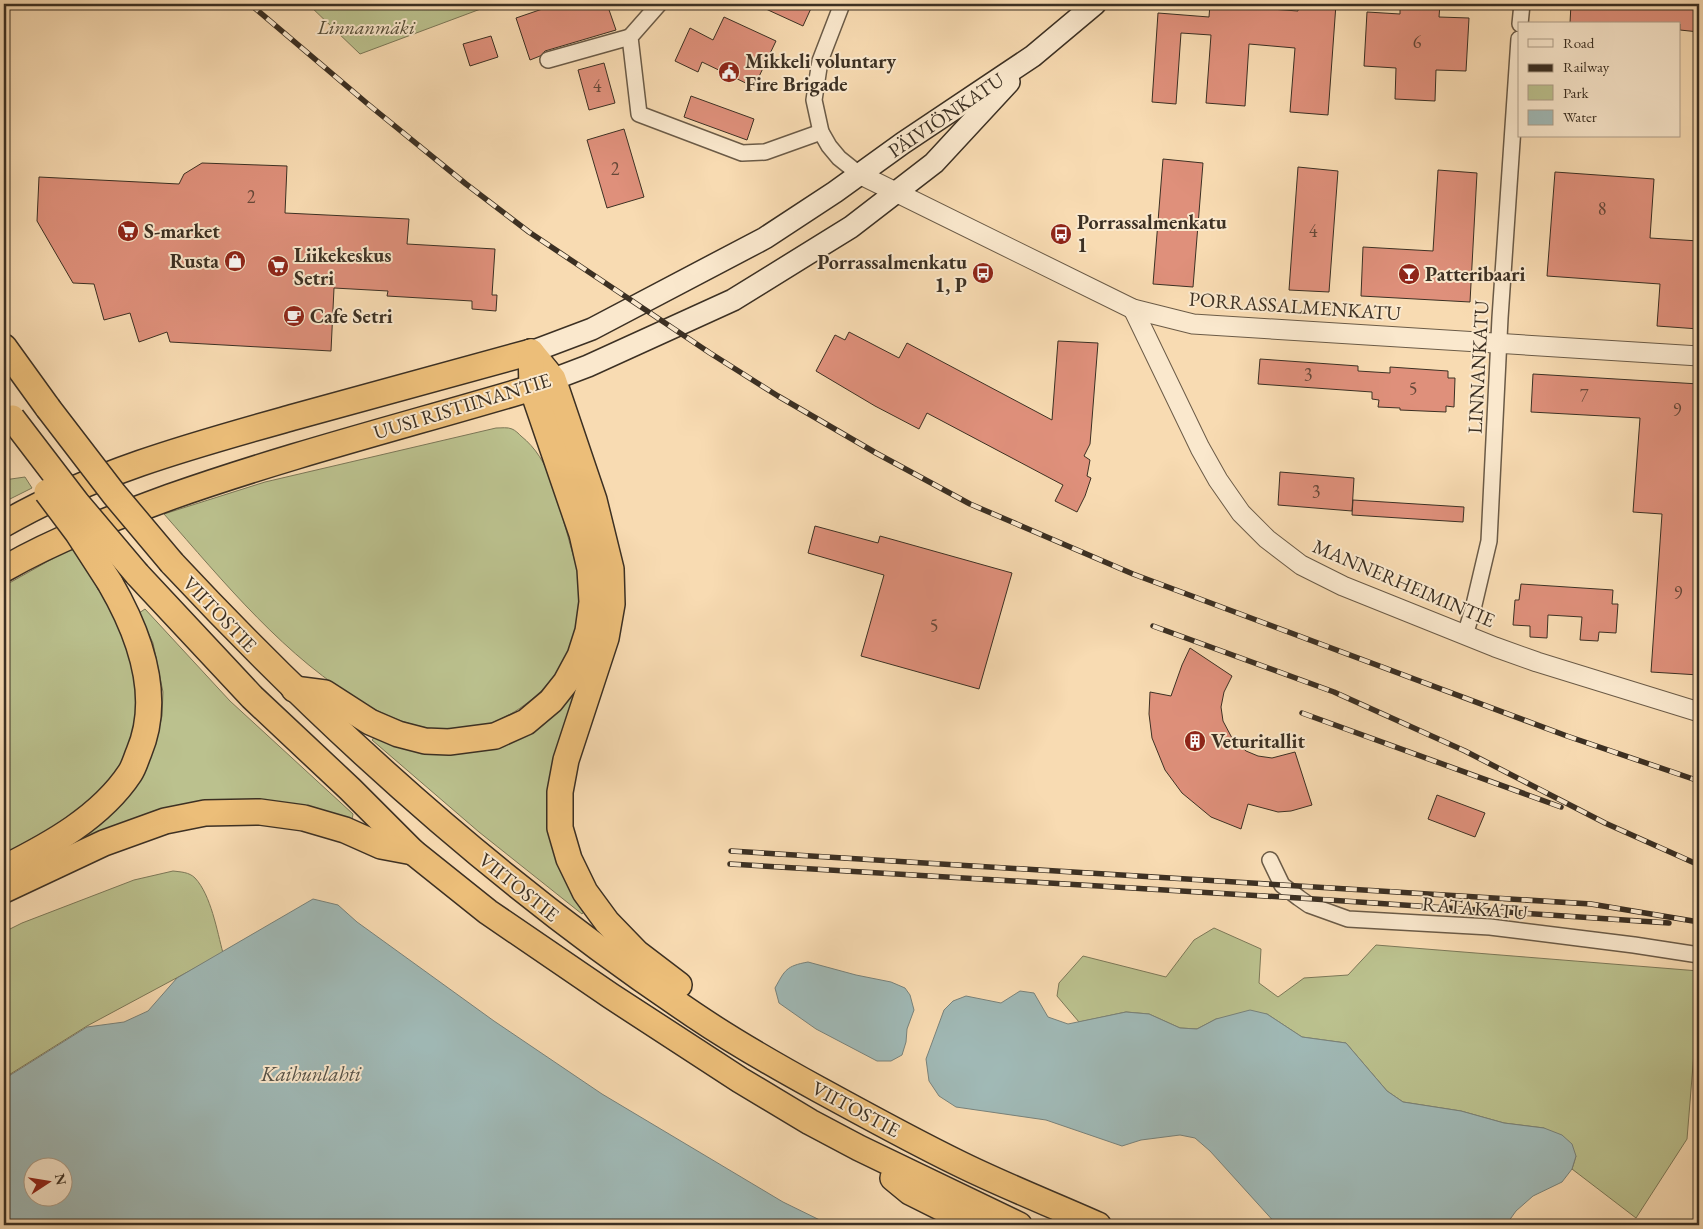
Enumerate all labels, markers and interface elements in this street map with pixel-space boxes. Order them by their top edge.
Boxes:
park label: Linnanmäki [316,14,416,40]
legend [1518,22,1680,138]
house number: 6 [1413,30,1422,53]
text: Road [1563,33,1595,52]
place label: Mikkeli voluntary Fire Brigade [745,48,897,97]
text: Railway [1563,57,1610,76]
public building icon: Mikkeli voluntary Fire Brigade [717,60,741,84]
street label: PÄIVIÖNKATU [883,66,1009,164]
house number: 4 [593,74,602,97]
text: Park [1563,83,1590,102]
text: Water [1563,107,1597,126]
house number: 2 [611,157,620,180]
house number: 2 [247,185,256,208]
house number: 8 [1598,197,1606,220]
place label: Porrassalmenkatu 1 [1077,209,1227,258]
place label: S-market [144,218,220,244]
supermarket icon: S-market [116,219,140,243]
house number: 4 [1309,219,1318,242]
bus stop icon: Porrassalmenkatu 1 [1049,222,1073,246]
place label: Liikekeskus Setri [294,242,392,291]
place label: Rusta [170,248,219,274]
shop icon: Rusta [223,249,247,273]
place label: Porrassalmenkatu 1, P [817,249,967,298]
supermarket icon: Liikekeskus Setri [266,254,290,278]
bus stop icon: Porrassalmenkatu 1, P [971,261,995,285]
place label: Patteribaari [1425,261,1525,287]
bar icon: Patteribaari [1397,262,1421,286]
street label: PORRASSALMENKATU [1188,286,1402,326]
street label: LINNANKATU [1462,299,1494,434]
place label: Cafe Setri [310,303,393,329]
cafe icon: Cafe Setri [282,304,306,328]
house number: 3 [1304,363,1312,386]
street label: UUSI RISTIINANTIE [370,367,554,445]
house number: 5 [1409,377,1417,400]
house number: 7 [1580,384,1589,407]
house number: 9 [1673,398,1682,421]
house number: 3 [1312,480,1320,503]
street label: MANNERHEIMINTIE [1309,533,1499,633]
street label: VIITOSTIE [177,570,263,658]
house number: 9 [1674,581,1683,604]
house number: 5 [930,614,938,637]
place label: Veturitallit [1211,728,1305,754]
building icon: Veturitallit [1183,729,1207,753]
street label: VIITOSTIE [473,847,565,927]
street label: RATAKATU [1421,890,1529,926]
water label: Kaihunlahti [260,1060,362,1087]
street label: VIITOSTIE [807,1075,905,1143]
north arrow [22,1156,72,1206]
text: N [51,1172,71,1187]

